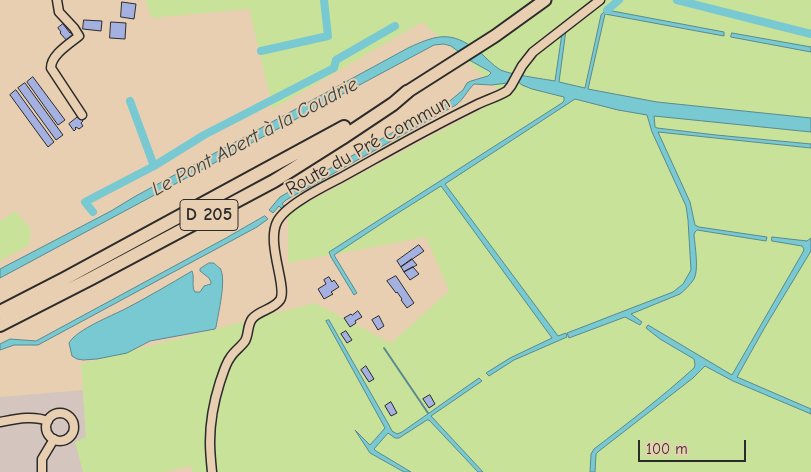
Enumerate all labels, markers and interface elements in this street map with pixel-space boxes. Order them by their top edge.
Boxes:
water label: Le Pont Abert à la Coudrie [148,72,362,202]
street label: Route du Pré Commun [282,91,454,201]
road number: D 205 [180,200,238,230]
scale bar [641,430,748,462]
text: 100 m [646,440,688,458]

